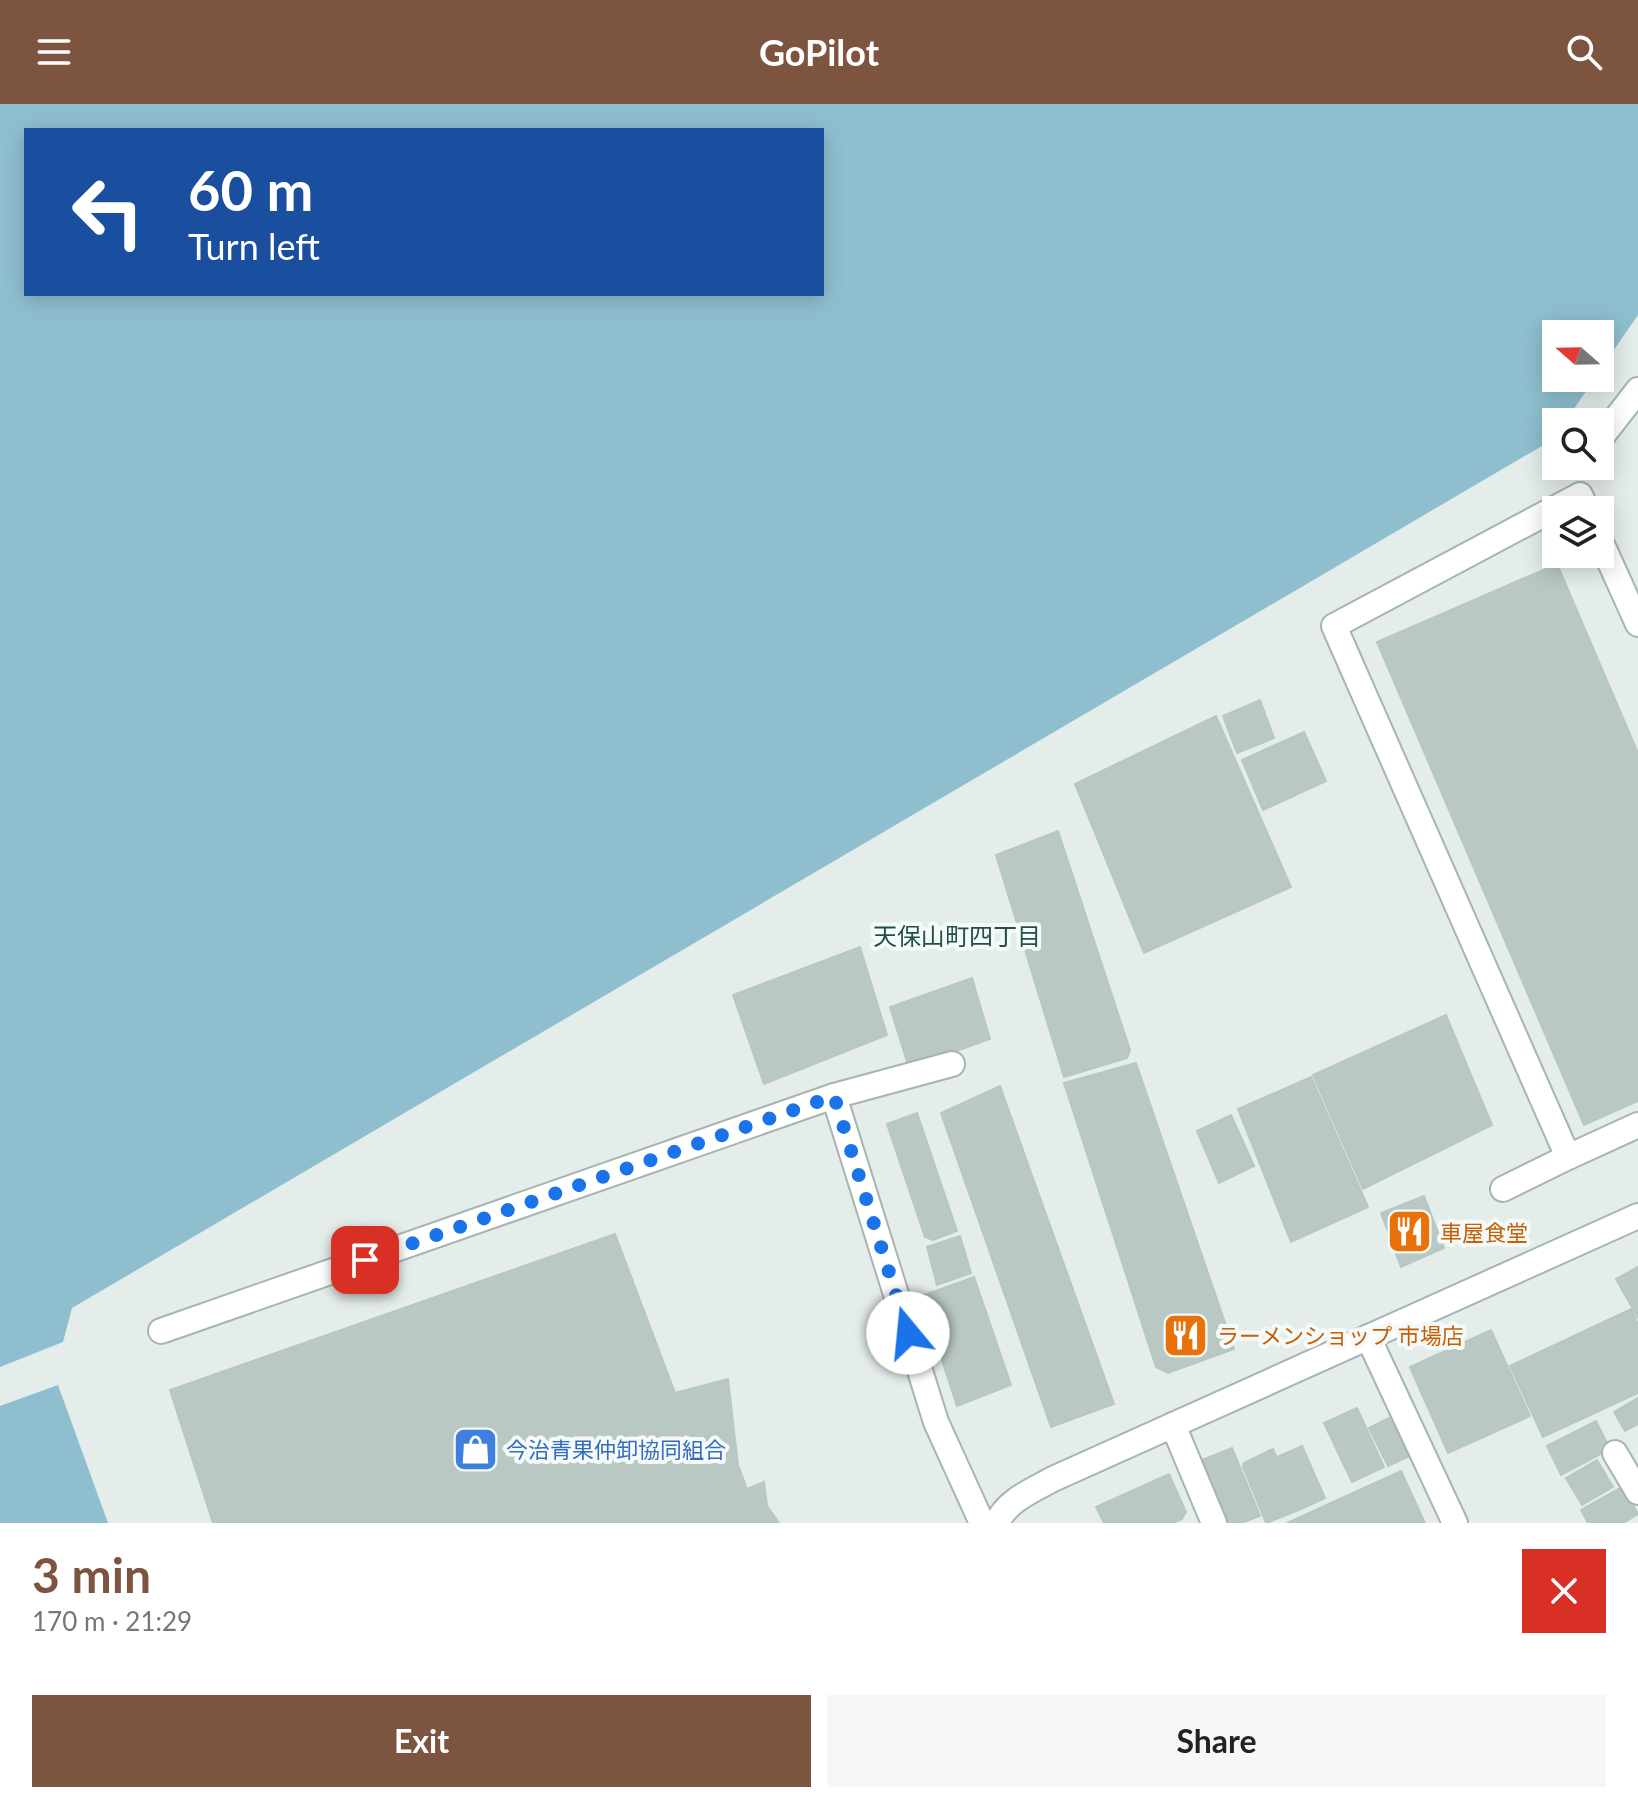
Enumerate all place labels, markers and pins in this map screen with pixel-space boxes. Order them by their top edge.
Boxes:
restaurant icon: 車屋食堂 [1385,1208,1433,1256]
place label: 車屋食堂 [1440,1219,1528,1246]
pin [331,1226,399,1294]
restaurant icon: ラーメンショップ 市場店 [1162,1311,1210,1359]
place label: ラーメンショップ 市場店 [1217,1322,1464,1349]
shop icon: 今治青果仲卸協同組合 [451,1425,499,1473]
place label: 今治青果仲卸協同組合 [506,1436,726,1463]

